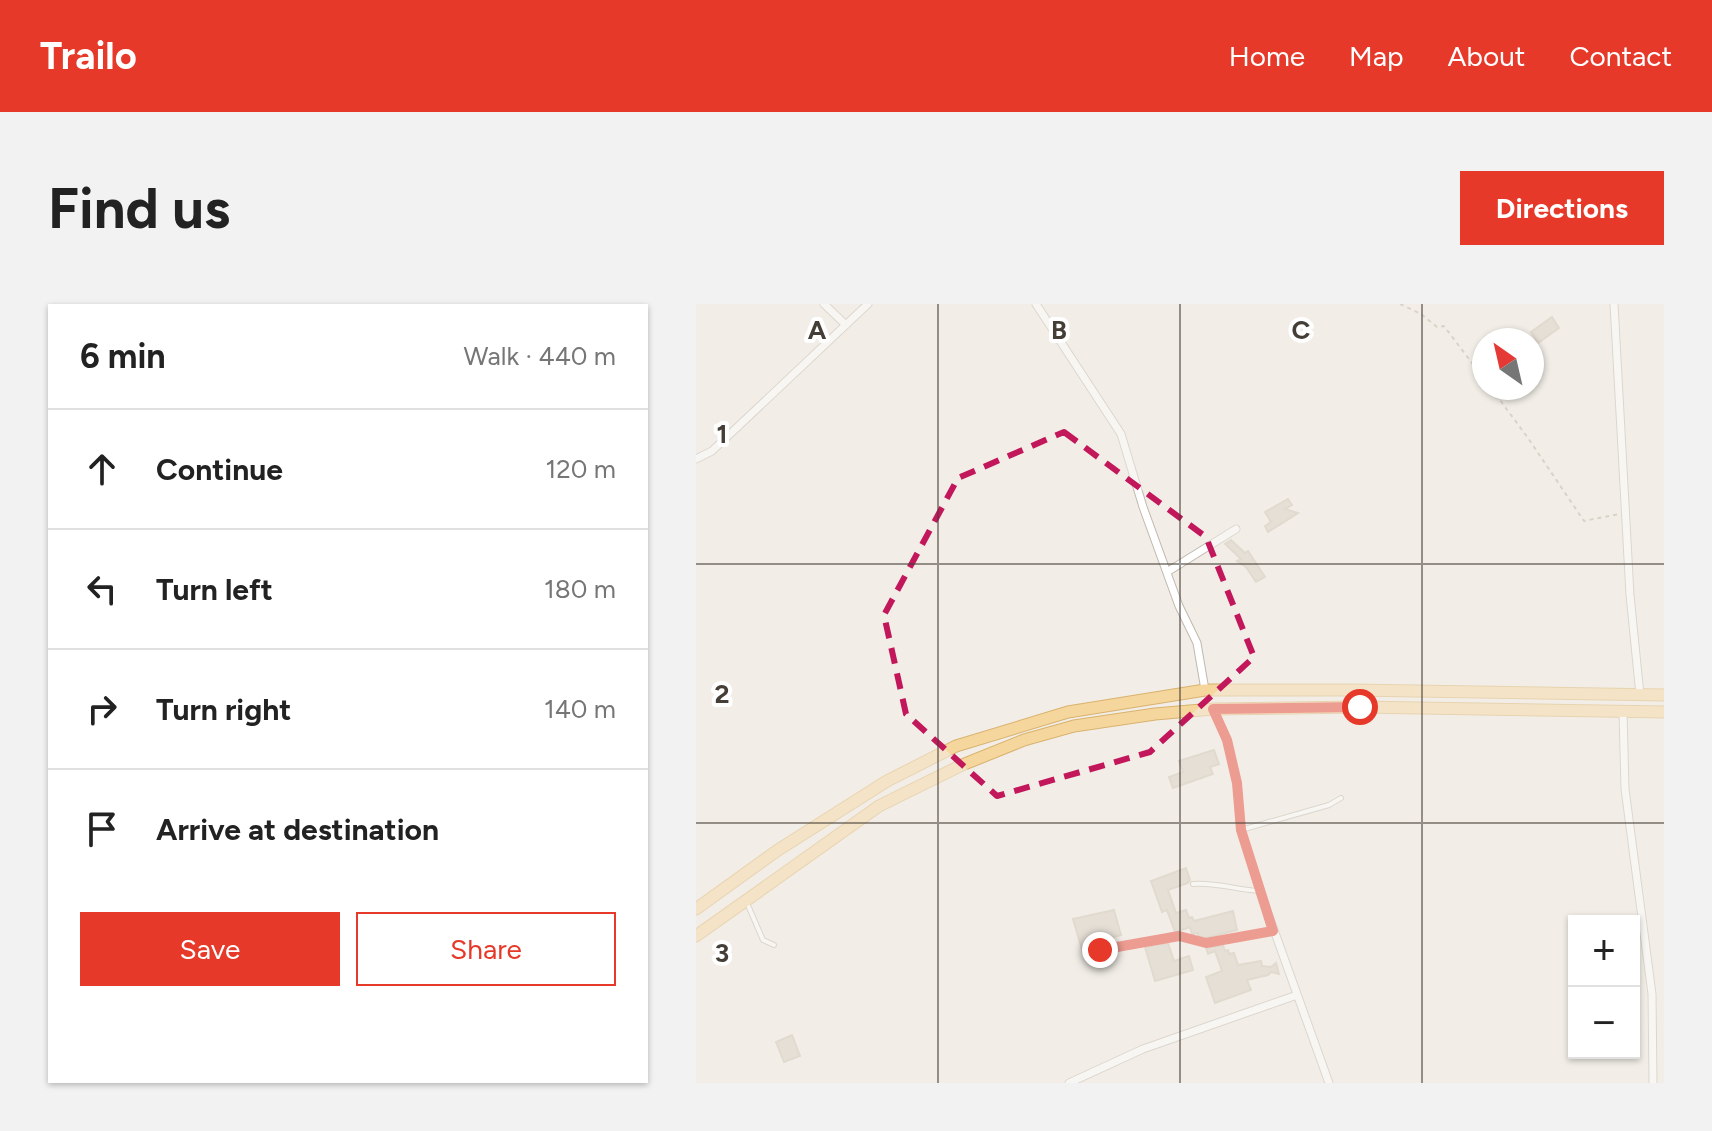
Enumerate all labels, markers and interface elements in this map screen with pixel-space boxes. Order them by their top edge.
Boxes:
text: Trailo [40,33,137,79]
text: Home [1229,39,1305,73]
text: Map [1349,39,1404,73]
text: About [1448,39,1525,73]
text: Contact [1569,39,1672,73]
button: Directions [1460,171,1664,245]
text: Find us [48,175,230,242]
text: A [808,314,827,346]
text: B [1051,314,1067,346]
text: C [1292,314,1311,346]
north arrow [1472,328,1544,400]
text: 6 min [80,336,166,377]
text: Walk · 440 m [464,340,616,372]
text: 1 [717,418,727,450]
icon: ahead [80,447,124,491]
text: Continue [156,451,283,488]
text: 120 m [546,453,616,485]
icon: left [80,567,124,611]
text: Turn left [156,571,273,608]
text: 180 m [544,573,616,605]
text: 2 [714,678,730,710]
icon: right [80,687,124,731]
route start [1342,689,1378,725]
text: Turn right [156,691,291,728]
text: 140 m [544,693,616,725]
icon: arrive [80,807,124,851]
text: Arrive at destination [156,811,439,848]
button: Save [80,912,340,986]
button: Share [356,912,616,986]
map controls [1568,915,1640,1059]
button: + [1568,915,1640,987]
route end [1082,932,1118,968]
text: 3 [715,937,729,969]
button: − [1568,987,1640,1059]

